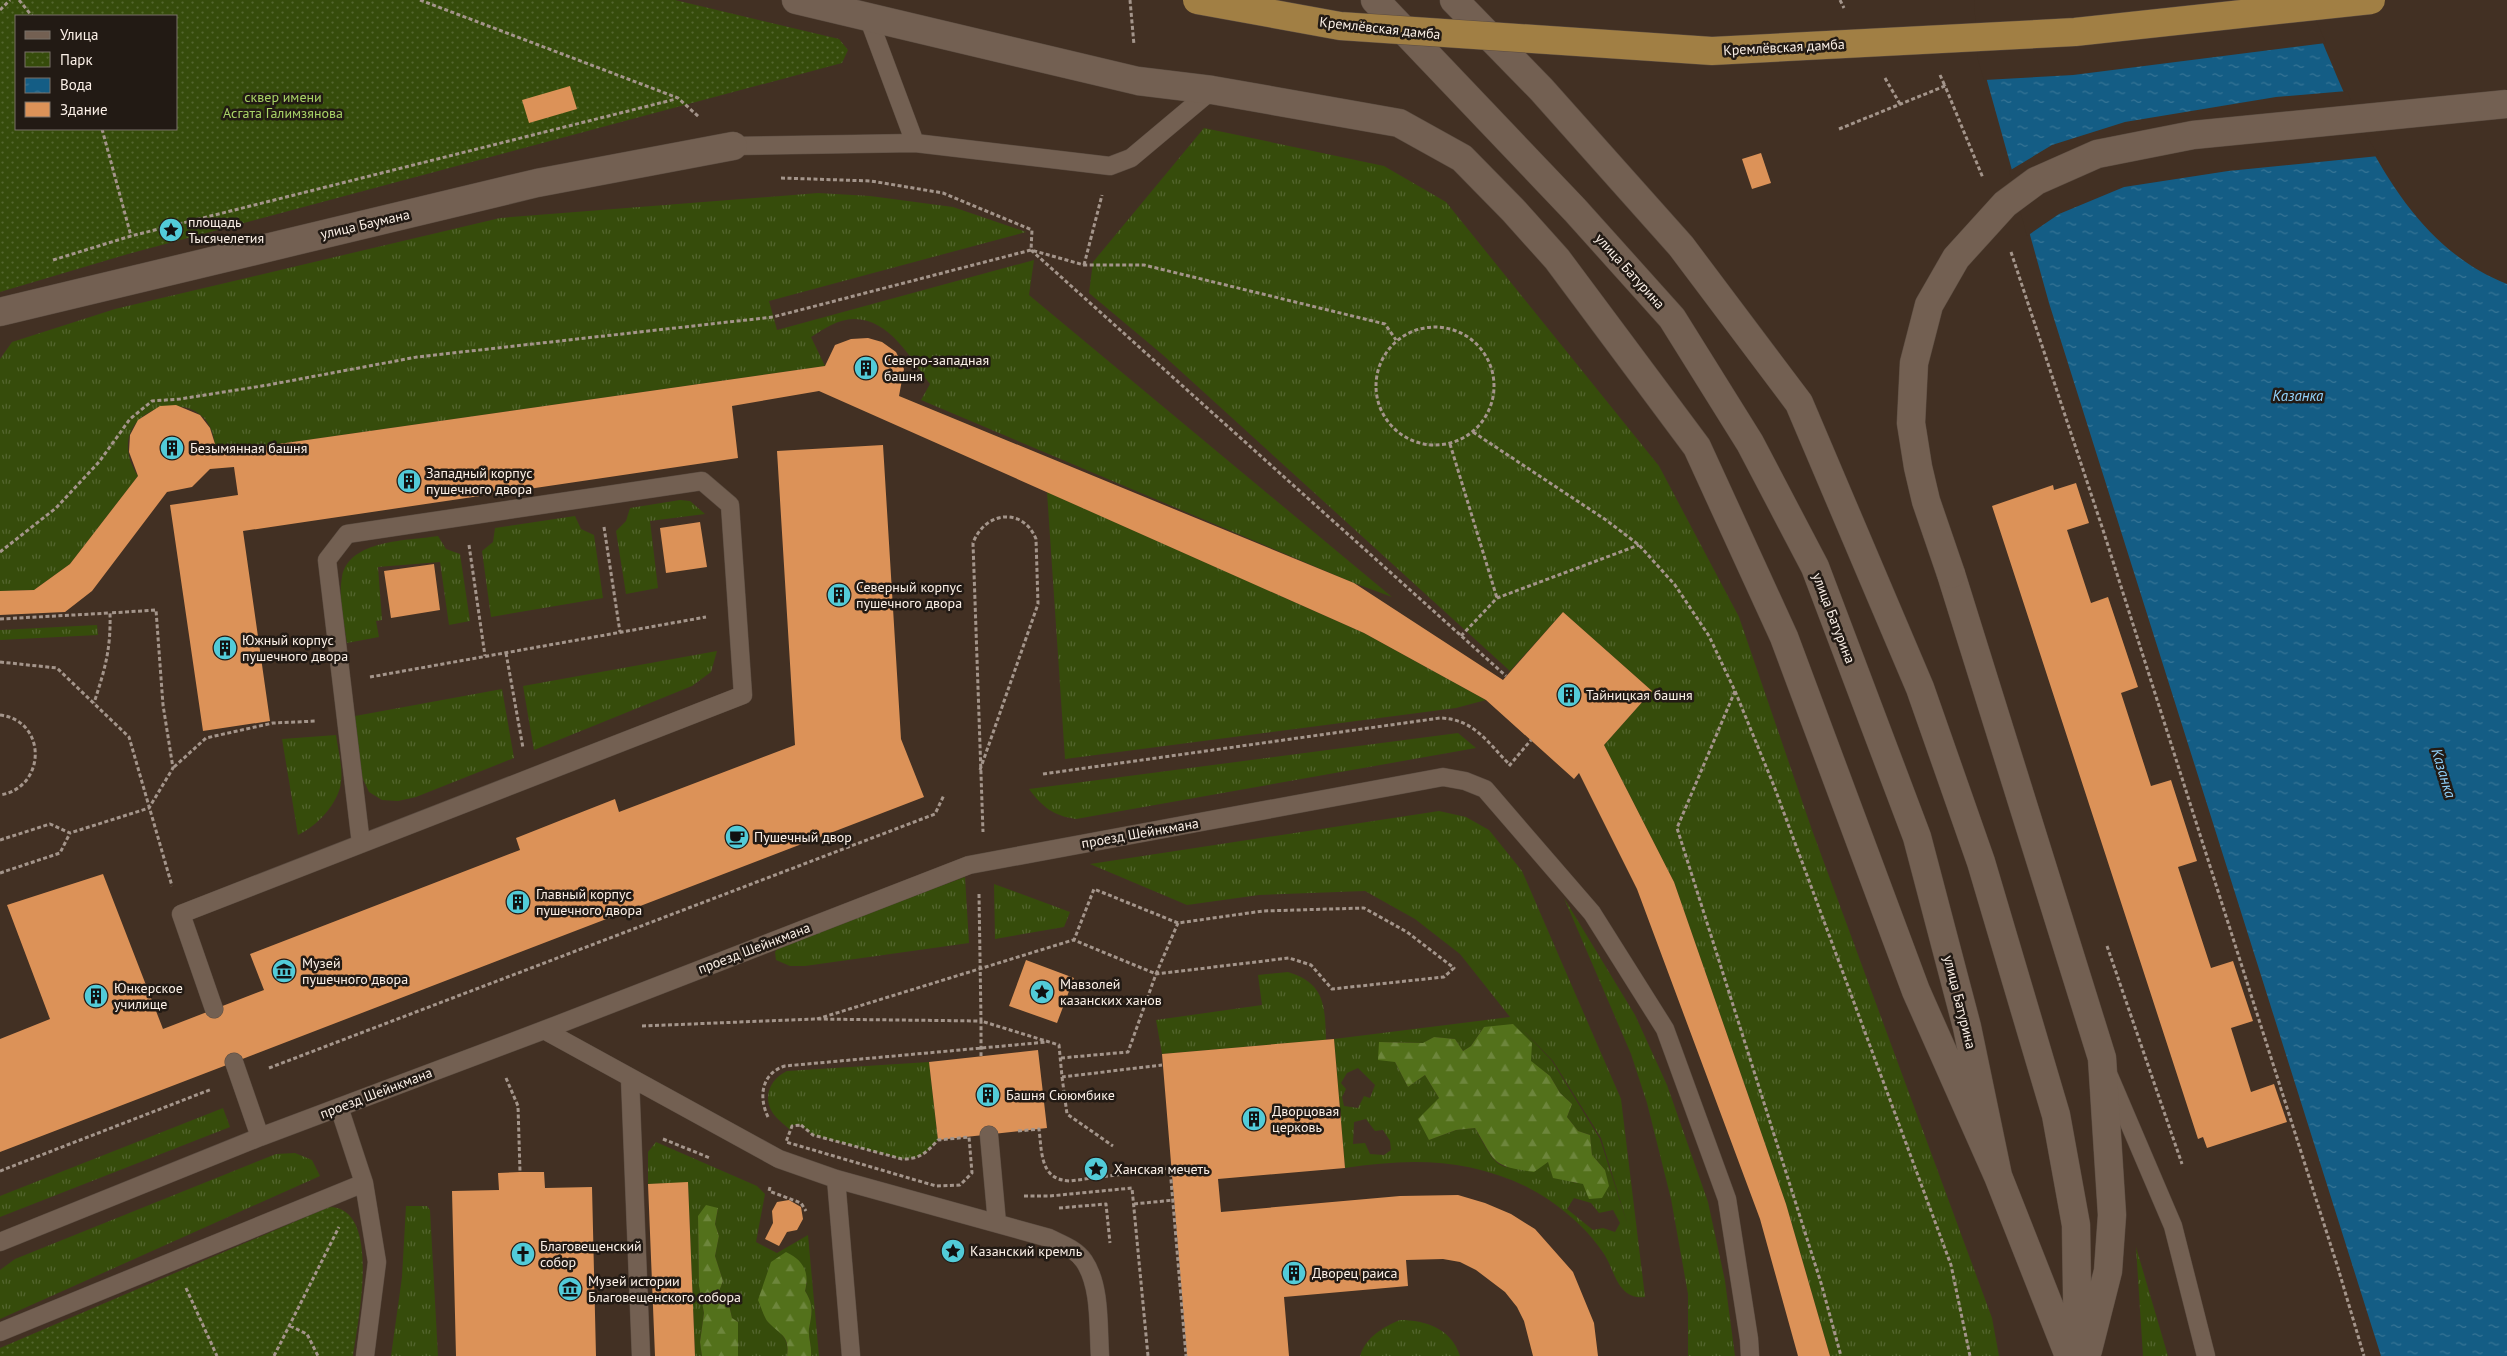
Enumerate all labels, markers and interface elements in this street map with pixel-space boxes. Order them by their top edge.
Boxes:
street label: Кремлёвская дамба [1319,13,1442,43]
legend [15,15,178,130]
text: Улица [60,25,98,44]
street label: Кремлёвская дамба [1723,35,1845,59]
text: Парк [60,50,93,69]
text: Вода [60,75,92,94]
park label: сквер имени Асгата Галимзянова [223,88,343,122]
text: Здание [60,100,108,119]
street label: улица Баумана [319,205,411,243]
place label: площадь Тысячелетия [188,213,264,247]
place icon: площадь Тысячелетия [158,217,184,243]
street label: улица Батурина [1591,229,1669,313]
place label: Северо-западная башня [884,351,989,385]
building icon: Северо-западная башня [853,355,879,381]
water label: Казанка [2273,386,2324,405]
building icon: Безымянная башня [159,435,185,461]
place label: Безымянная башня [190,439,307,457]
place label: Западный корпус пушечного двора [426,464,533,498]
building icon: Западный корпус пушечного двора [396,468,422,494]
street label: улица Батурина [1808,570,1860,666]
place label: Северный корпус пушечного двора [856,578,962,612]
building icon: Северный корпус пушечного двора [826,582,852,608]
place label: Южный корпус пушечного двора [242,631,348,665]
building icon: Южный корпус пушечного двора [212,635,238,661]
building icon: Тайницкая башня [1556,682,1582,708]
place label: Тайницкая башня [1586,686,1693,704]
water label: Казанка [2427,746,2461,801]
street label: проезд Шейнкмана [1080,814,1200,852]
cafe icon: Пушечный двор [724,824,750,850]
place label: Пушечный двор [754,828,852,846]
place label: Главный корпус пушечного двора [536,885,642,919]
building icon: Главный корпус пушечного двора [505,889,531,915]
street label: проезд Шейнкмана [695,918,813,978]
street label: улица Батурина [1940,953,1980,1051]
place label: Музей пушечного двора [302,954,408,988]
museum icon: Музей пушечного двора [271,958,297,984]
place label: Мавзолей казанских ханов [1060,975,1162,1009]
place label: Юнкерское училище [114,979,183,1013]
place icon: Мавзолей казанских ханов [1029,979,1055,1005]
building icon: Юнкерское училище [83,983,109,1009]
street label: проезд Шейнкмана [317,1063,435,1123]
building icon: Башня Сююмбике [975,1082,1001,1108]
place label: Башня Сююмбике [1006,1086,1115,1104]
place label: Дворцовая церковь [1272,1102,1339,1136]
building icon: Дворцовая церковь [1241,1106,1267,1132]
place icon: Ханская мечеть [1083,1156,1109,1182]
place label: Ханская мечеть [1114,1160,1210,1178]
place label: Благовещенский собор [540,1237,642,1271]
place icon: Казанский кремль [940,1238,966,1264]
church icon: Благовещенский собор [510,1241,536,1267]
place label: Казанский кремль [970,1242,1083,1260]
building icon: Дворец раиса [1281,1260,1307,1286]
place label: Дворец раиса [1312,1264,1397,1282]
place label: Музей истории Благовещенского собора [588,1272,741,1306]
museum icon: Музей истории Благовещенского собора [557,1276,583,1302]

